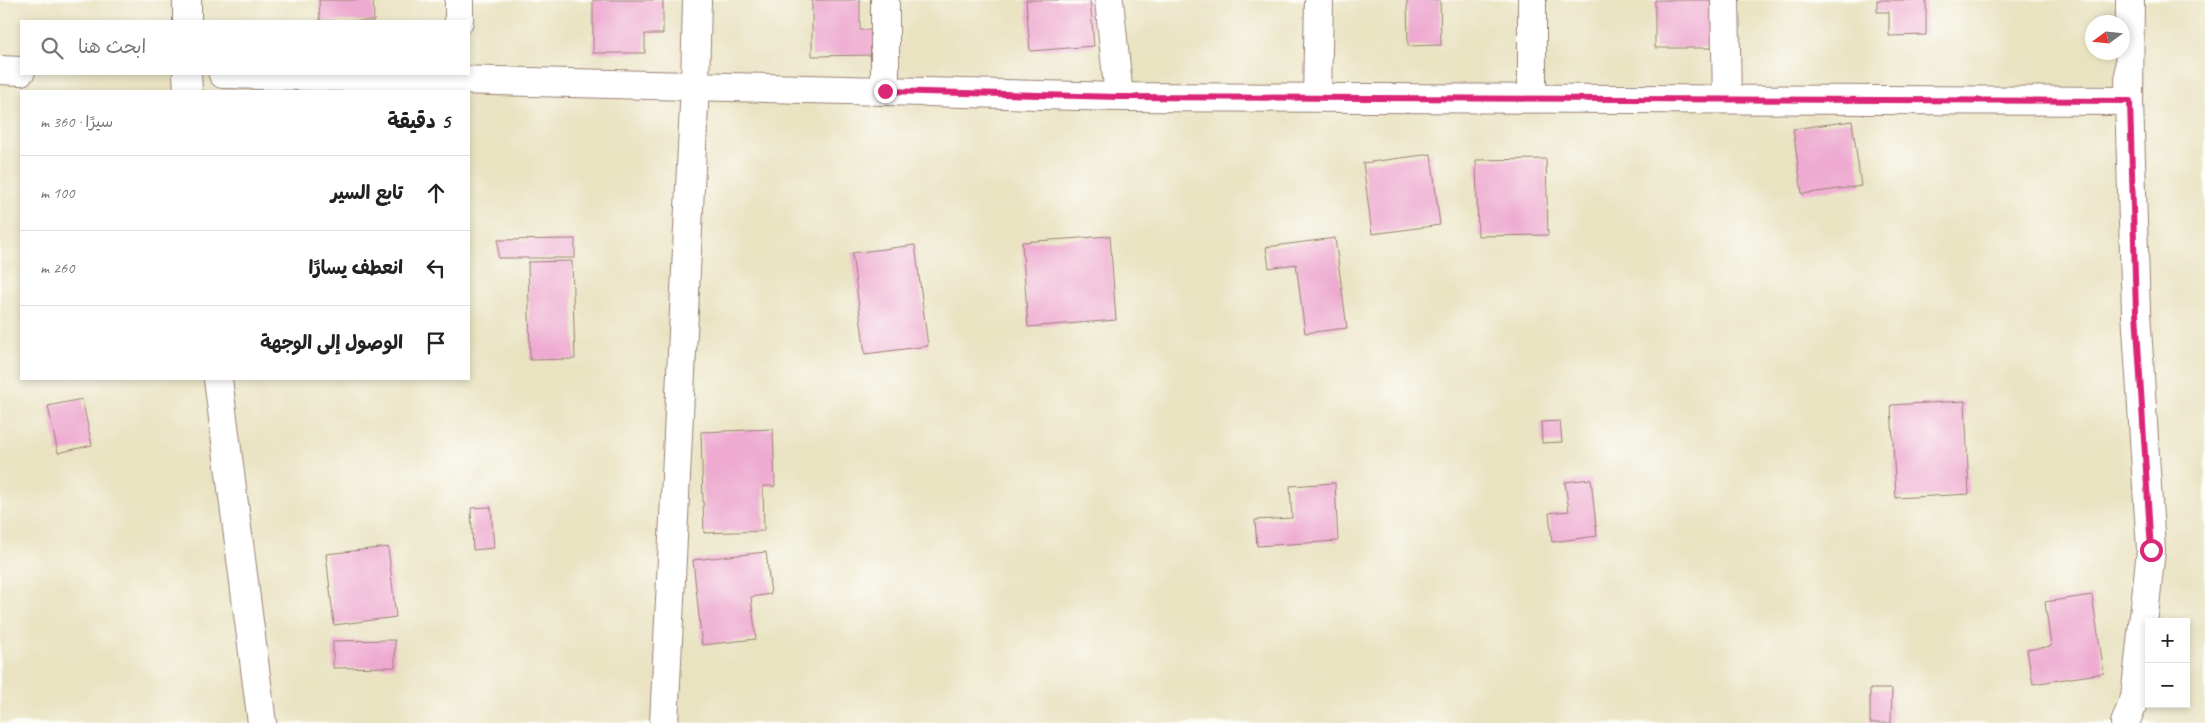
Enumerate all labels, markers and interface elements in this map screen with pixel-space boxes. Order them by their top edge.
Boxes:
north arrow [2085,15,2130,60]
search box [20,20,470,75]
icon: search [38,34,66,62]
text: ابحث هنا [78,35,146,59]
route end [874,80,897,103]
text: 5 دقيقة [387,108,450,134]
text: سيرًا · 360 m [40,112,113,132]
icon: ahead [422,179,450,207]
text: تابع السير [331,181,403,205]
text: 100 m [40,183,74,203]
icon: left [422,254,450,282]
text: انعطف يسارًا [309,256,403,280]
text: 260 m [40,258,74,278]
icon: arrive [422,329,450,357]
text: الوصول إلى الوجهة [260,331,403,355]
route start [2140,539,2163,562]
map controls [2145,618,2190,708]
button: + [2145,618,2190,663]
button: − [2145,663,2190,708]

